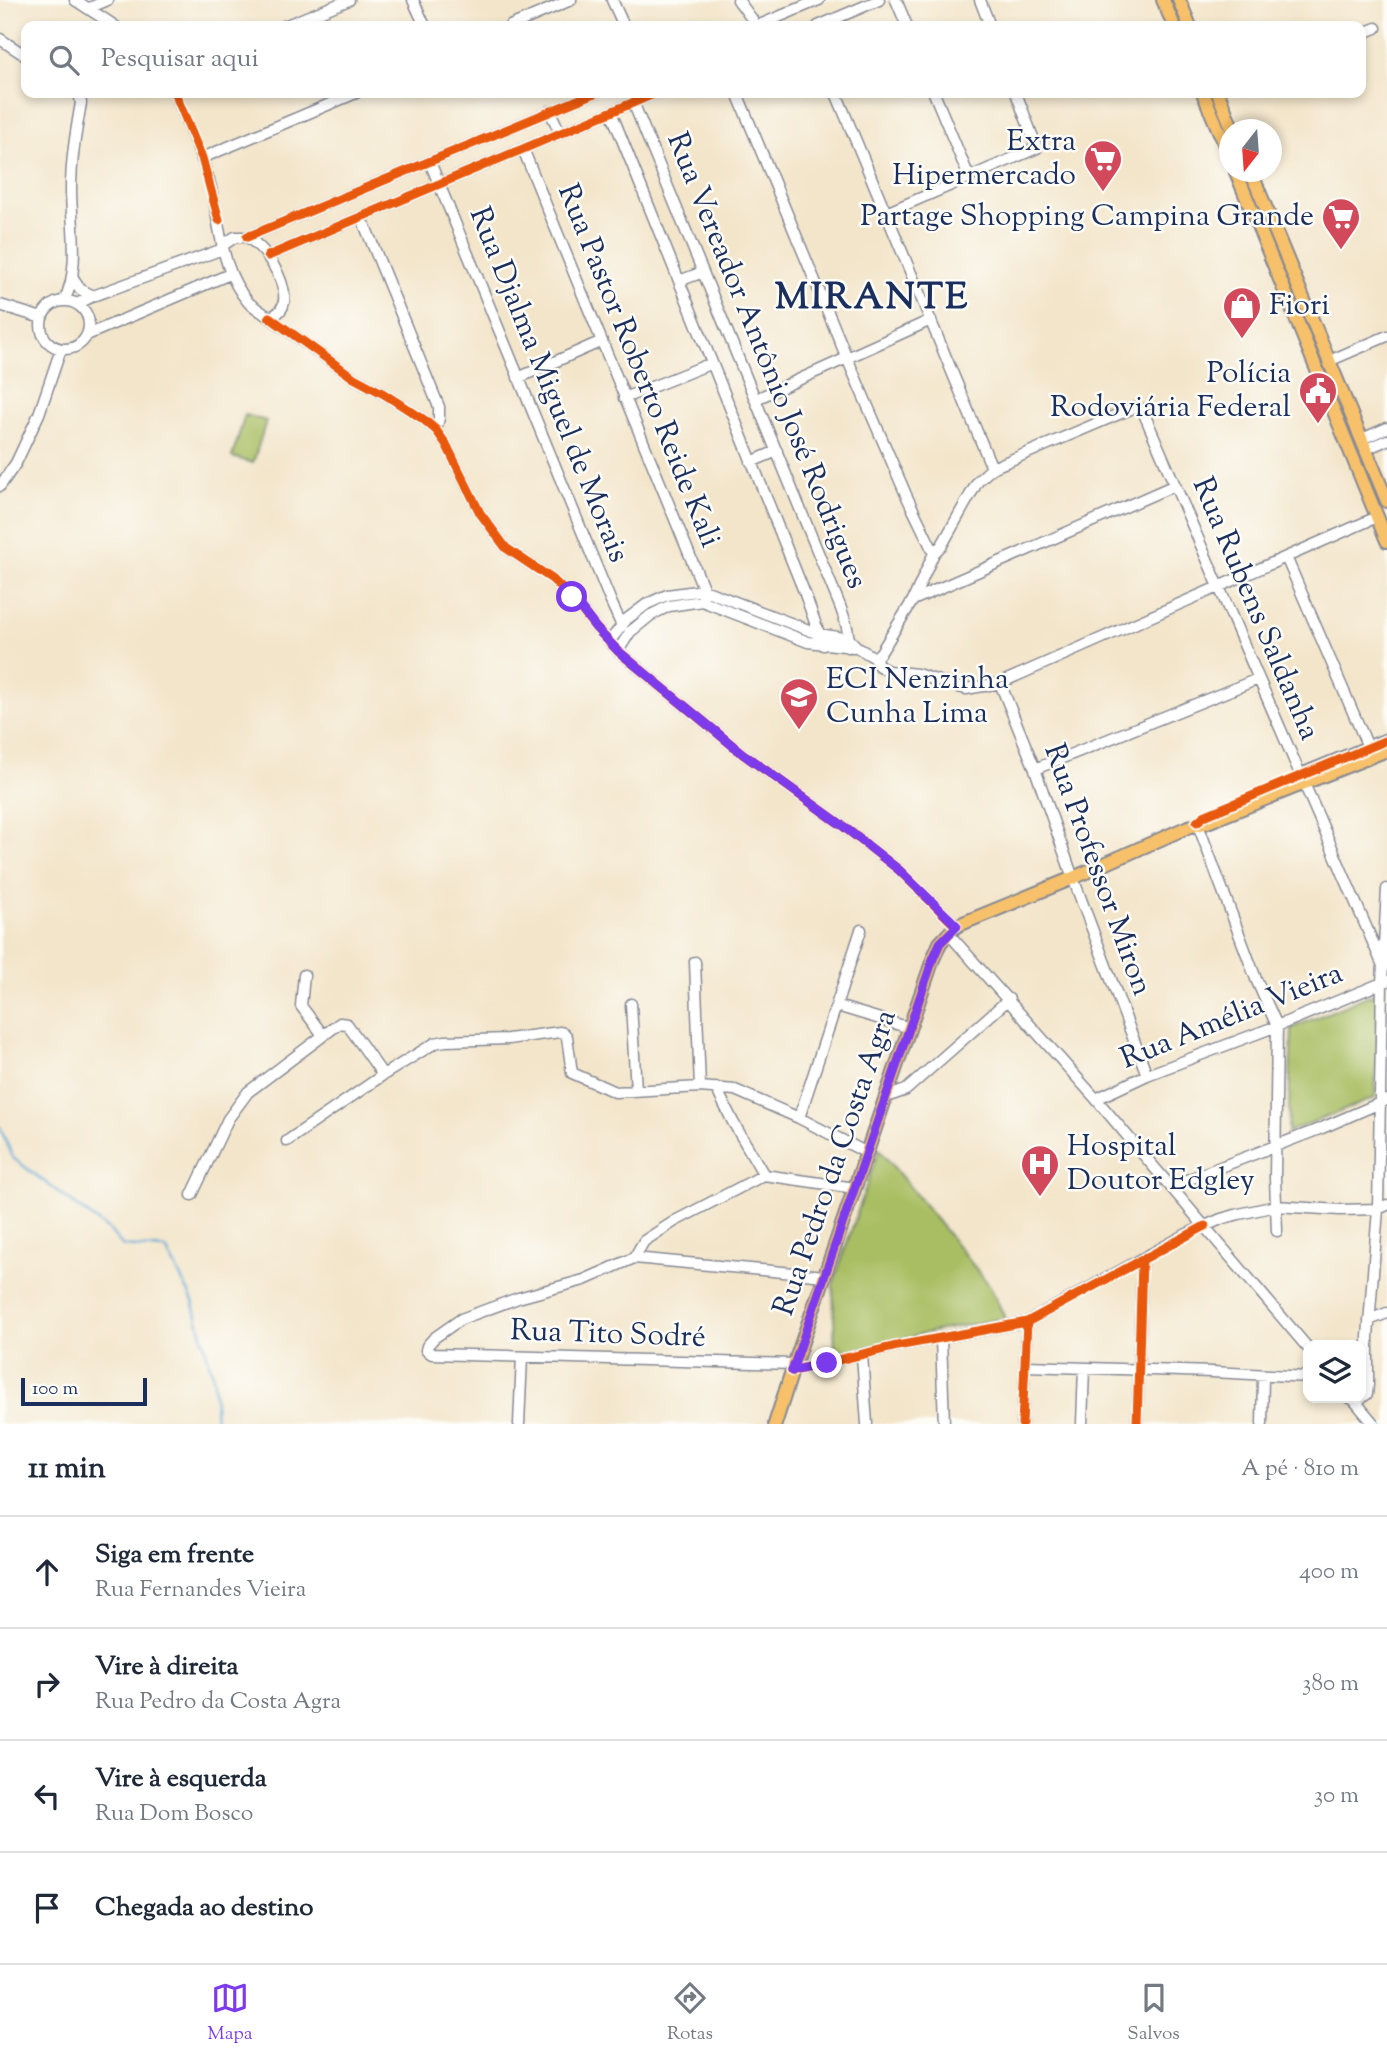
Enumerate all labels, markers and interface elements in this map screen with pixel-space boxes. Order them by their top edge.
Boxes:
search box [21,21,1366,98]
icon: search [45,41,83,79]
text: Pesquisar aqui [101,41,259,78]
north arrow [1219,119,1282,182]
place label: Extra Hipermercado [892,121,1076,198]
street label: Rua Vereador Antônio José Rodrigues [655,127,877,595]
supermarket icon: Extra Hipermercado [1082,138,1124,193]
street label: Rua Pastor Roberto Reide Kali [545,178,731,554]
place label: Partage Shopping Campina Grande [860,196,1314,239]
supermarket icon: Partage Shopping Campina Grande [1320,196,1362,251]
street label: Rua Djalma Miguel de Morais [457,201,639,569]
district label: MIRANTE [775,272,969,326]
shop icon: Fiori [1221,285,1263,340]
place label: Fiori [1269,285,1330,328]
place label: Polícia Rodoviária Federal [1050,353,1291,430]
public building icon: Polícia Rodoviária Federal [1297,370,1339,425]
street label: Rua Rubens Saldanha [1180,471,1330,747]
route start [556,581,587,612]
place label: ECI Nenzinha Cunha Lima [826,659,1009,736]
school or university icon: ECI Nenzinha Cunha Lima [778,676,820,731]
street label: Rua Professor Miron [1031,738,1163,1002]
street label: Rua Amélia Vieira [1114,953,1350,1081]
street label: Rua Pedro da Costa Agra [763,1004,909,1322]
place label: Hospital Doutor Edgley [1067,1126,1255,1203]
hospital icon: Hospital Doutor Edgley [1019,1143,1061,1198]
street label: Rua Tito Sodré [510,1310,706,1360]
map controls [1303,1340,1366,1403]
button: layers [1303,1340,1366,1403]
route end [811,1347,842,1378]
scale bar [21,1375,147,1407]
text: 100 m [32,1376,78,1403]
text: 11 min [28,1448,106,1491]
text: A pé · 810 m [1241,1453,1359,1486]
text: Siga em frente [95,1537,254,1574]
icon: ahead [28,1553,66,1591]
text: 400 m [1299,1556,1359,1589]
text: Rua Fernandes Vieira [95,1574,306,1607]
text: Vire à direita [95,1649,239,1686]
icon: right [28,1665,66,1703]
text: 380 m [1302,1668,1359,1701]
text: Rua Pedro da Costa Agra [95,1686,341,1719]
text: Vire à esquerda [95,1761,267,1798]
icon: left [28,1777,66,1815]
text: 30 m [1314,1780,1359,1813]
text: Rua Dom Bosco [95,1798,253,1831]
icon: arrive [28,1889,66,1927]
text: Chegada ao destino [95,1890,313,1927]
tab: Mapa [207,1979,253,2048]
tab: Rotas [667,1979,713,2048]
tab: Salvos [1127,1979,1180,2048]

